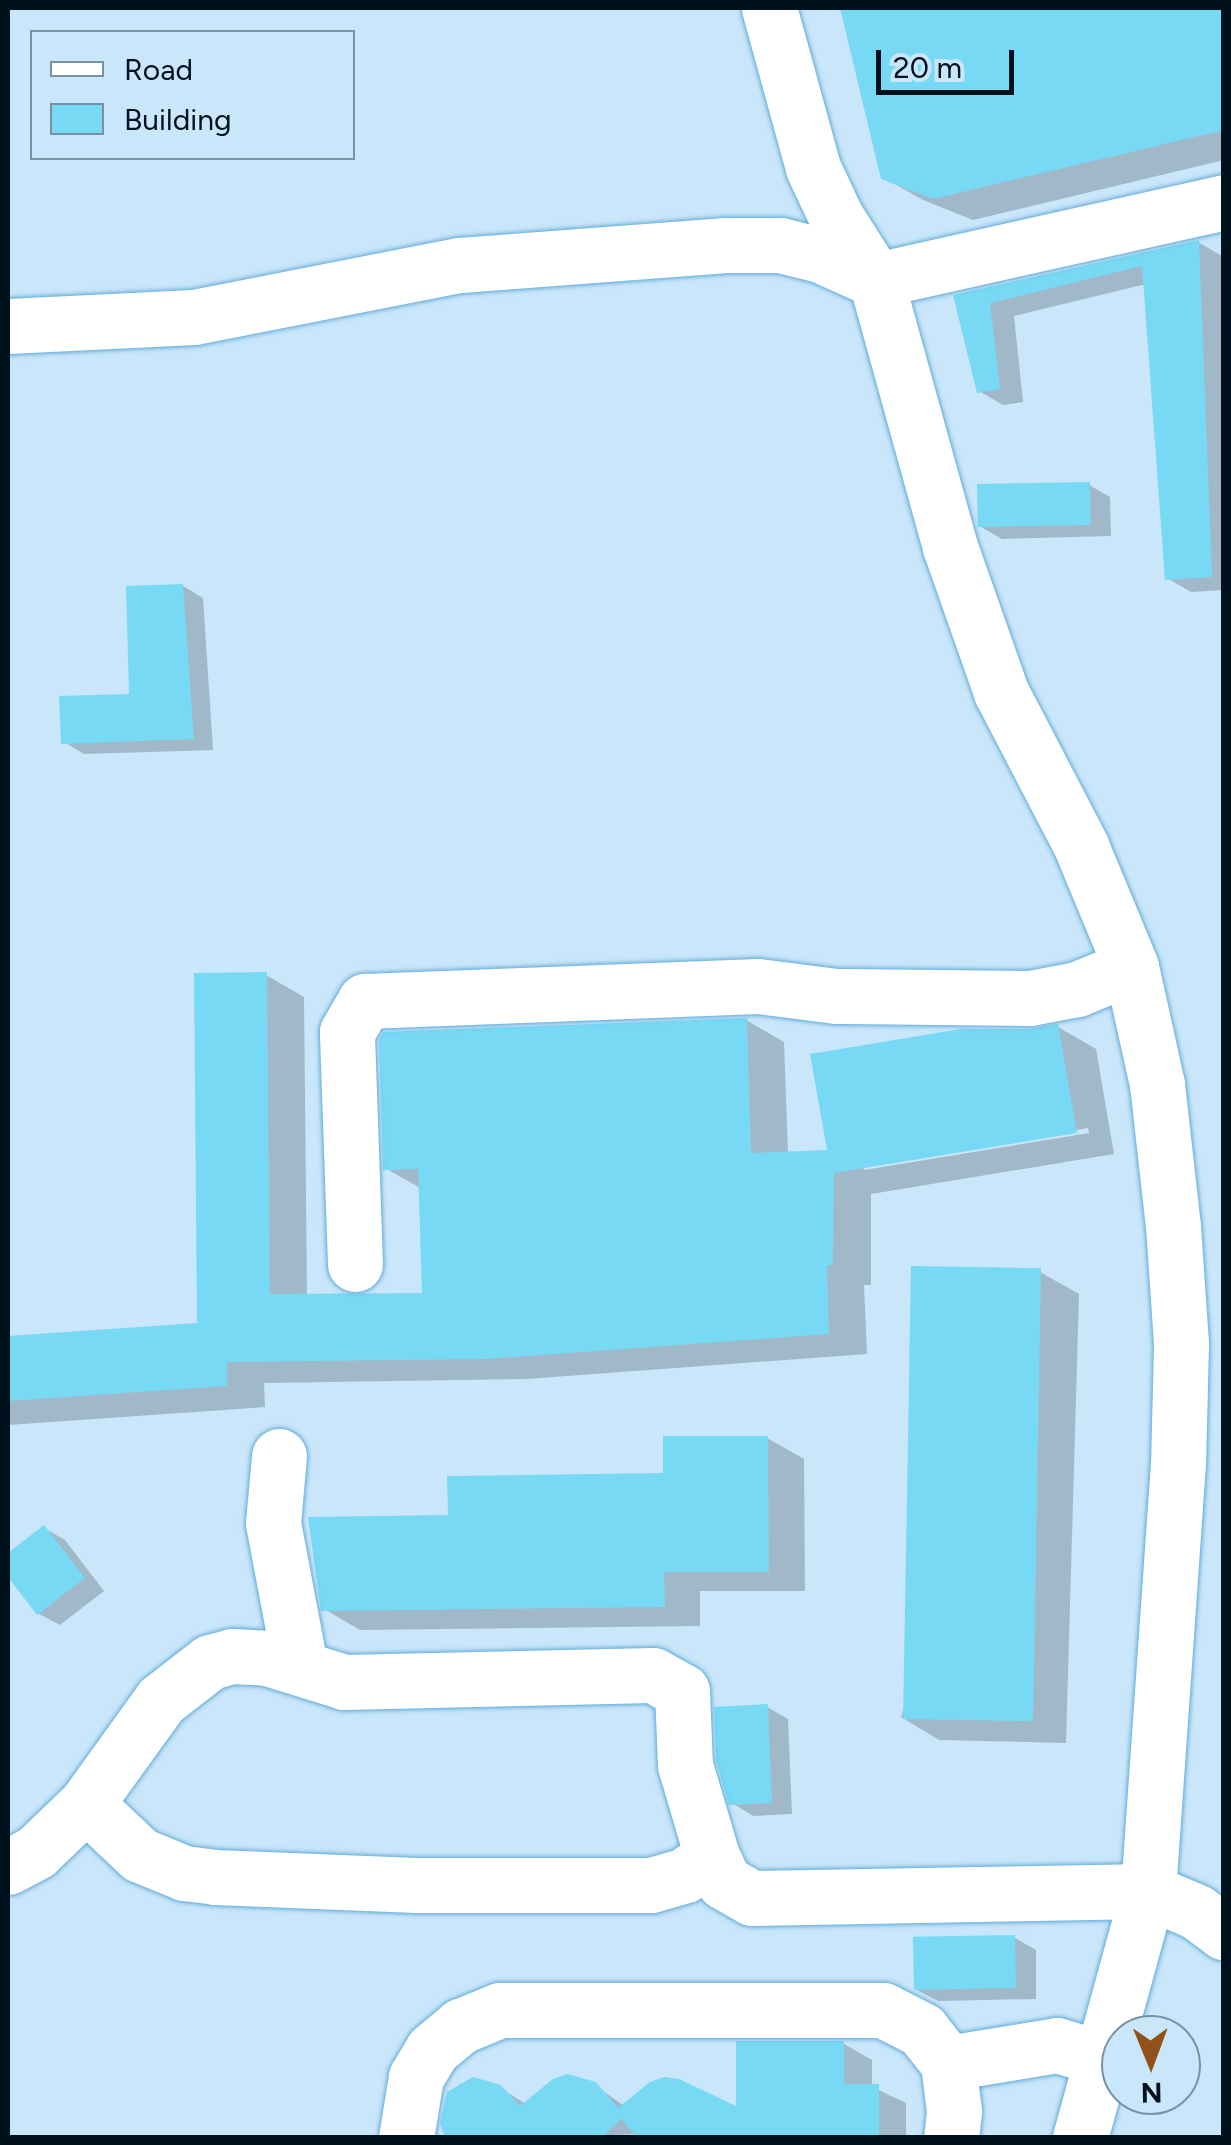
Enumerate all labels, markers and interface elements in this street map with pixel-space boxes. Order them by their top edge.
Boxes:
legend [30,30,355,160]
scale bar [881,30,1018,92]
text: 20 m [893,49,962,86]
text: Road [124,51,193,88]
text: Building [124,101,232,138]
north arrow [1101,2015,1201,2115]
text: N [1140,2076,1163,2110]

